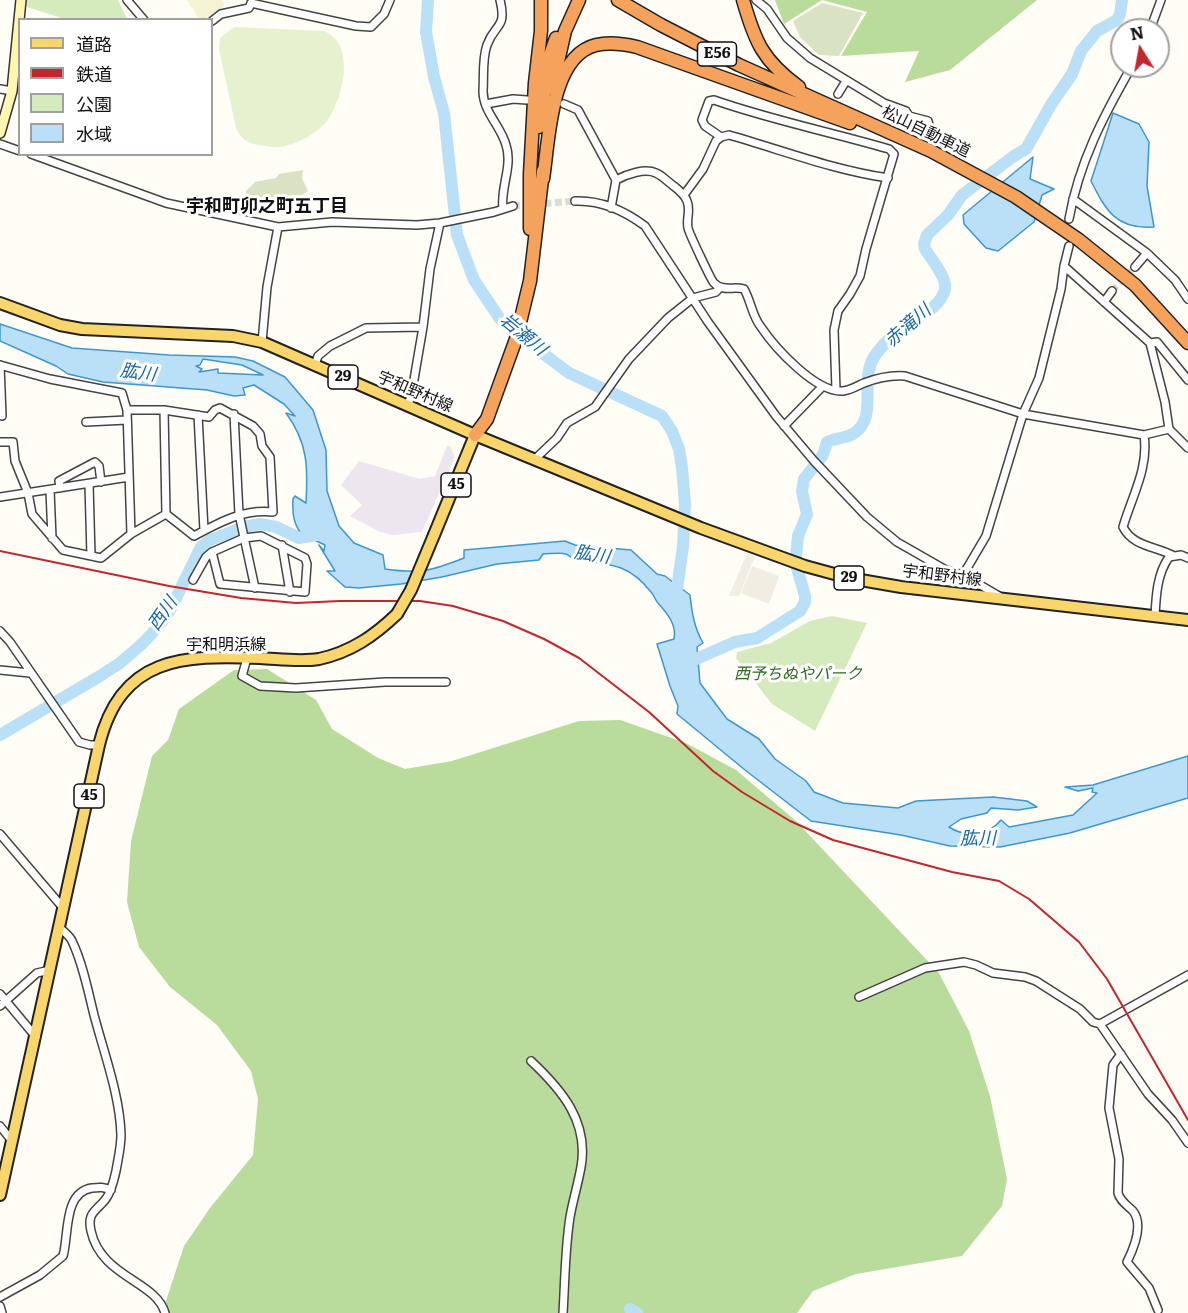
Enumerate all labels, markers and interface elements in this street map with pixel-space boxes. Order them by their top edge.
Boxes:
legend [18,18,213,156]
north arrow [1110,18,1170,78]
text: N [1128,19,1146,45]
text: 道路 [76,30,112,57]
road number: E56 [698,42,736,66]
text: 鉄道 [76,60,112,87]
text: 公園 [76,90,112,117]
street label: 松山自動車道 [879,102,973,162]
text: 水域 [76,120,112,147]
district label: 宇和町卯之町五丁目 [186,196,348,218]
water label: 赤滝川 [881,300,935,352]
water label: 岩瀬川 [495,309,551,361]
water label: 肱川 [119,360,157,386]
road number: 29 [328,365,358,389]
street label: 宇和野村線 [374,368,456,416]
road number: 45 [441,473,471,497]
water label: 肱川 [573,542,611,568]
street label: 宇和野村線 [901,562,983,590]
road number: 29 [834,566,864,590]
water label: 西川 [144,593,182,635]
street label: 宇和明浜線 [186,635,266,655]
park label: 西予ちぬやパーク [734,664,862,684]
road number: 45 [74,784,104,808]
water label: 肱川 [960,828,996,850]

